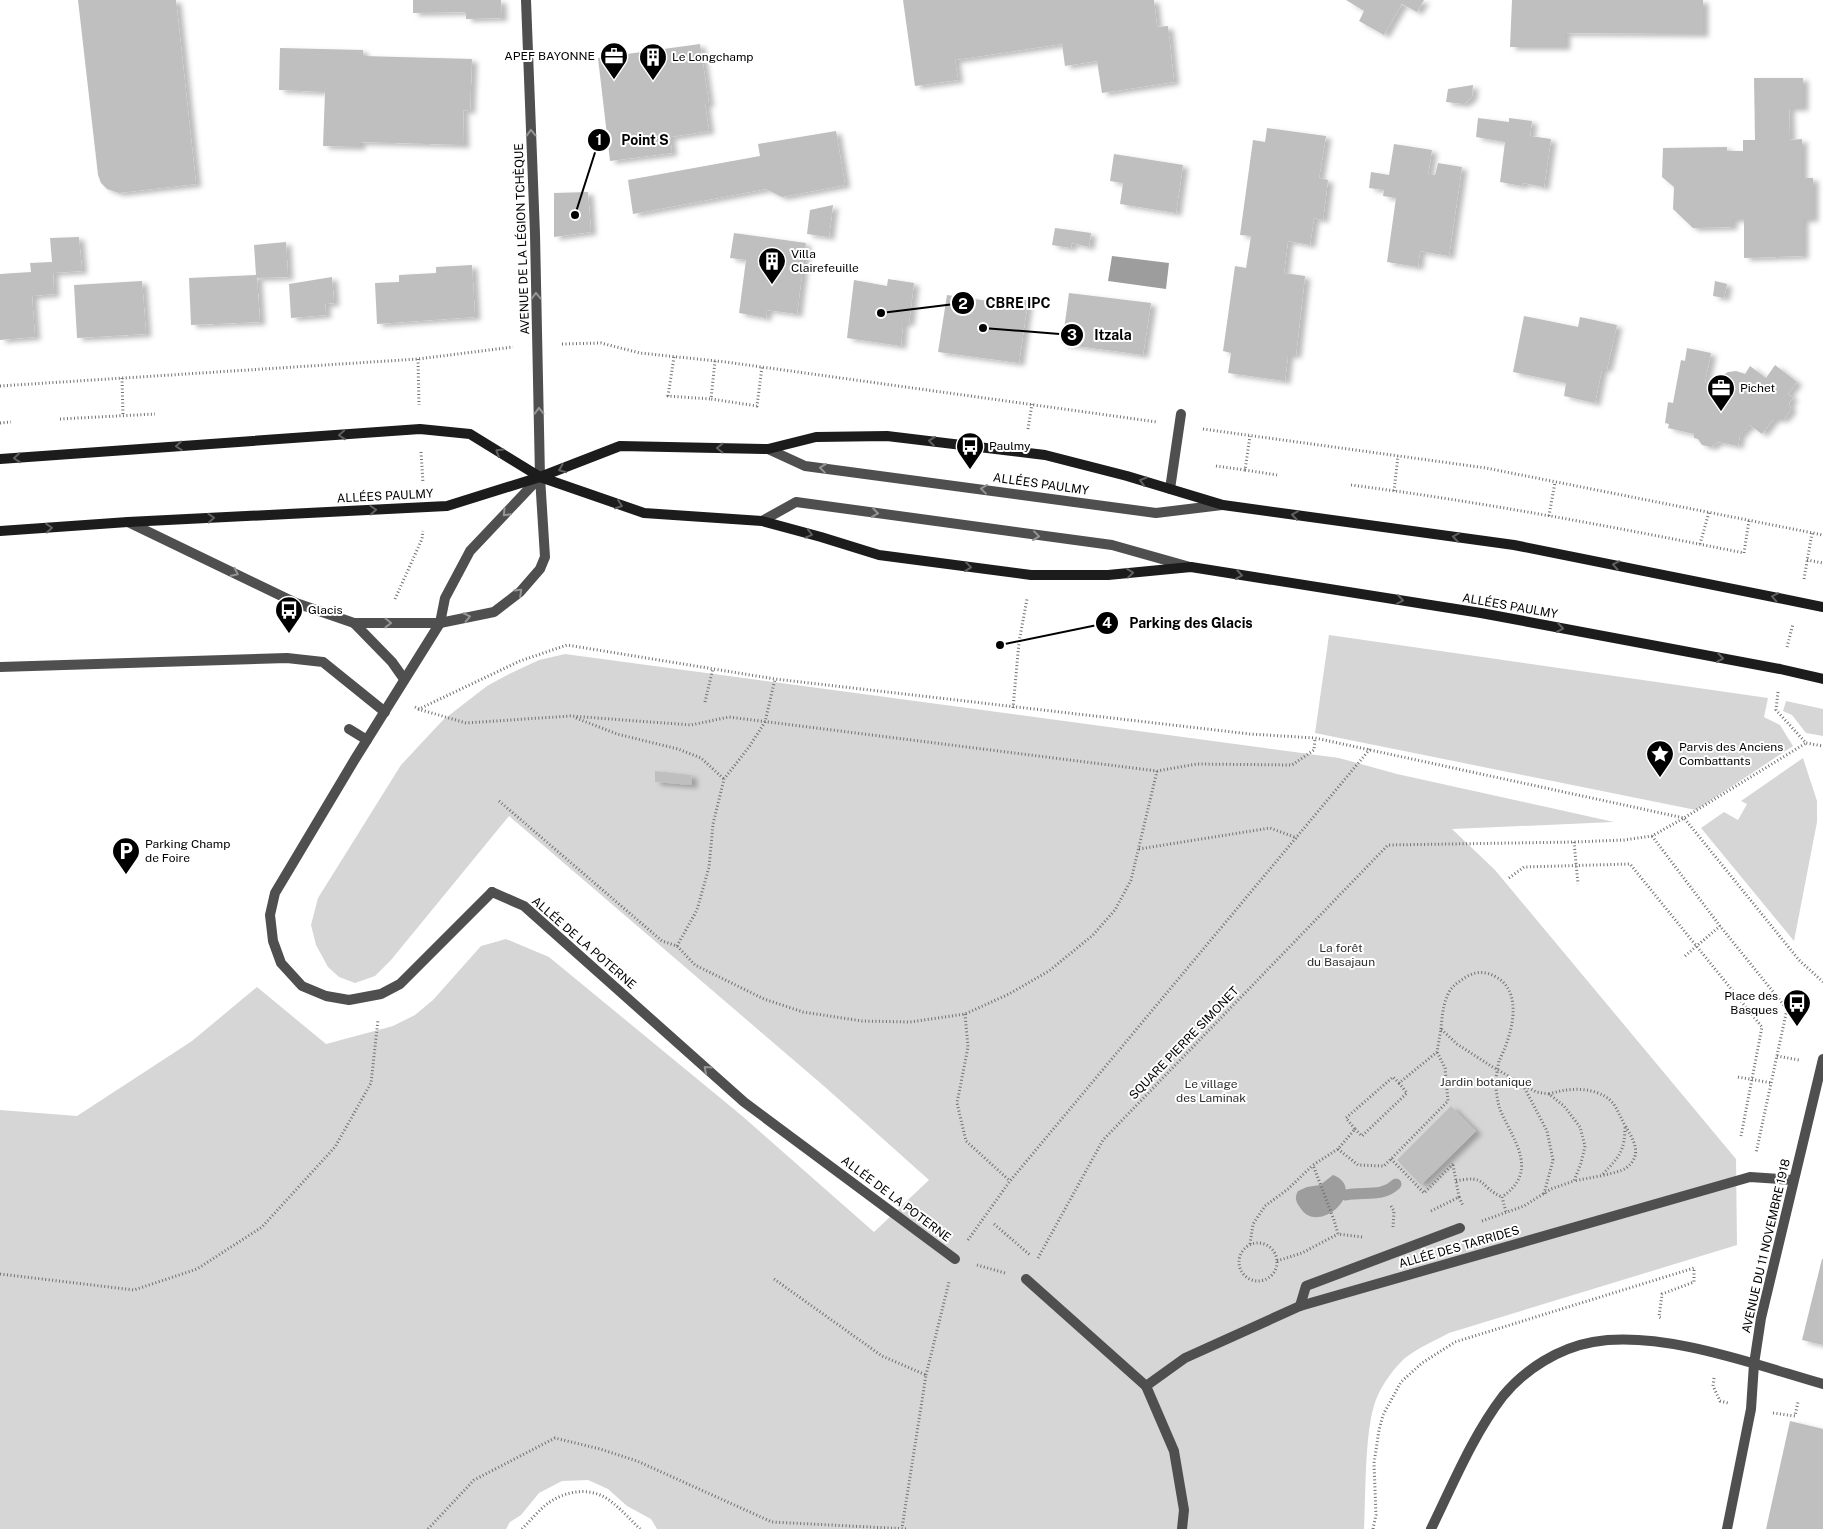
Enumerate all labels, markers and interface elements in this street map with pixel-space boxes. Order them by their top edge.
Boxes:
office icon: APEF BAYONNE [599,41,629,80]
building icon: Le Longchamp [638,42,668,81]
place label: APEF BAYONNE [504,49,595,63]
place label: Le Longchamp [672,50,754,64]
callout: Point S [586,125,679,154]
one-way arrow [526,129,537,137]
text: 1 [596,131,602,148]
text: Point S [621,132,669,148]
street label: AVENUE DE LA LÉGION TCHÈQUE [512,143,532,335]
building icon: Villa Clairefeuille [757,246,787,285]
place label: Villa Clairefeuille [791,247,859,275]
callout: CBRE IPC [951,289,1061,318]
one-way arrow [531,292,541,300]
text: 2 [958,295,968,312]
text: CBRE IPC [985,295,1051,311]
callout: Itzala [1059,320,1141,349]
text: 3 [1067,326,1077,343]
text: Itzala [1094,327,1132,343]
office icon: Pichet [1706,373,1736,412]
place label: Pichet [1740,381,1775,395]
one-way arrow [533,407,544,415]
one-way arrow [337,429,345,440]
bus stop icon: Paulmy [955,431,985,470]
one-way arrow [928,436,936,447]
place label: Paulmy [989,439,1031,453]
one-way arrow [175,440,183,451]
one-way arrow [715,443,723,453]
one-way arrow [495,448,504,458]
one-way arrow [13,452,21,463]
one-way arrow [558,463,566,473]
one-way arrow [819,464,827,474]
street label: ALLÉES PAULMY [992,470,1091,498]
one-way arrow [1139,476,1148,486]
one-way arrow [980,485,989,495]
street label: ALLÉES PAULMY [336,486,434,506]
one-way arrow [614,499,623,509]
one-way arrow [369,504,377,515]
one-way arrow [503,507,512,516]
one-way arrow [871,508,879,518]
one-way arrow [1291,510,1299,520]
one-way arrow [207,512,215,523]
one-way arrow [45,522,53,533]
one-way arrow [805,528,814,539]
one-way arrow [1032,530,1040,541]
one-way arrow [1452,532,1460,543]
one-way arrow [1612,560,1620,571]
one-way arrow [964,561,972,572]
one-way arrow [230,567,239,578]
one-way arrow [1126,568,1134,579]
one-way arrow [1235,569,1244,579]
one-way arrow [513,589,522,598]
street label: ALLÉES PAULMY [1461,591,1559,621]
one-way arrow [1771,592,1780,603]
bus stop icon: Glacis [274,595,304,634]
one-way arrow [1395,595,1404,605]
place label: Glacis [308,603,343,617]
callout: Parking des Glacis [1094,608,1263,637]
one-way arrow [462,613,471,623]
text: 4 [1102,614,1112,631]
text: Parking des Glacis [1129,615,1253,631]
one-way arrow [384,618,392,629]
one-way arrow [1556,622,1564,633]
one-way arrow [1715,652,1724,662]
place icon: Parvis des Anciens Combattants [1645,739,1675,778]
place label: Parvis des Anciens Combattants [1679,740,1783,768]
parking icon: Parking Champ de Foire [111,836,141,875]
place label: Parking Champ de Foire [145,837,230,865]
street label: ALLÉE DE LA POTERNE [529,894,639,992]
park label: La forêt du Basajaun [1307,941,1375,969]
street label: SQUARE PIERRE SIMONET [1126,984,1242,1102]
bus stop icon: Place des Basques [1782,988,1812,1027]
place label: Place des Basques [1724,989,1778,1017]
one-way arrow [704,1066,713,1075]
park label: Jardin botanique [1440,1075,1532,1089]
park label: Le village des Laminak [1176,1077,1246,1105]
street label: ALLÉE DE LA POTERNE [839,1153,953,1245]
street label: AVENUE DU 11 NOVEMBRE 1918 [1739,1157,1793,1334]
street label: ALLÉE DES TARRIDES [1397,1223,1521,1271]

